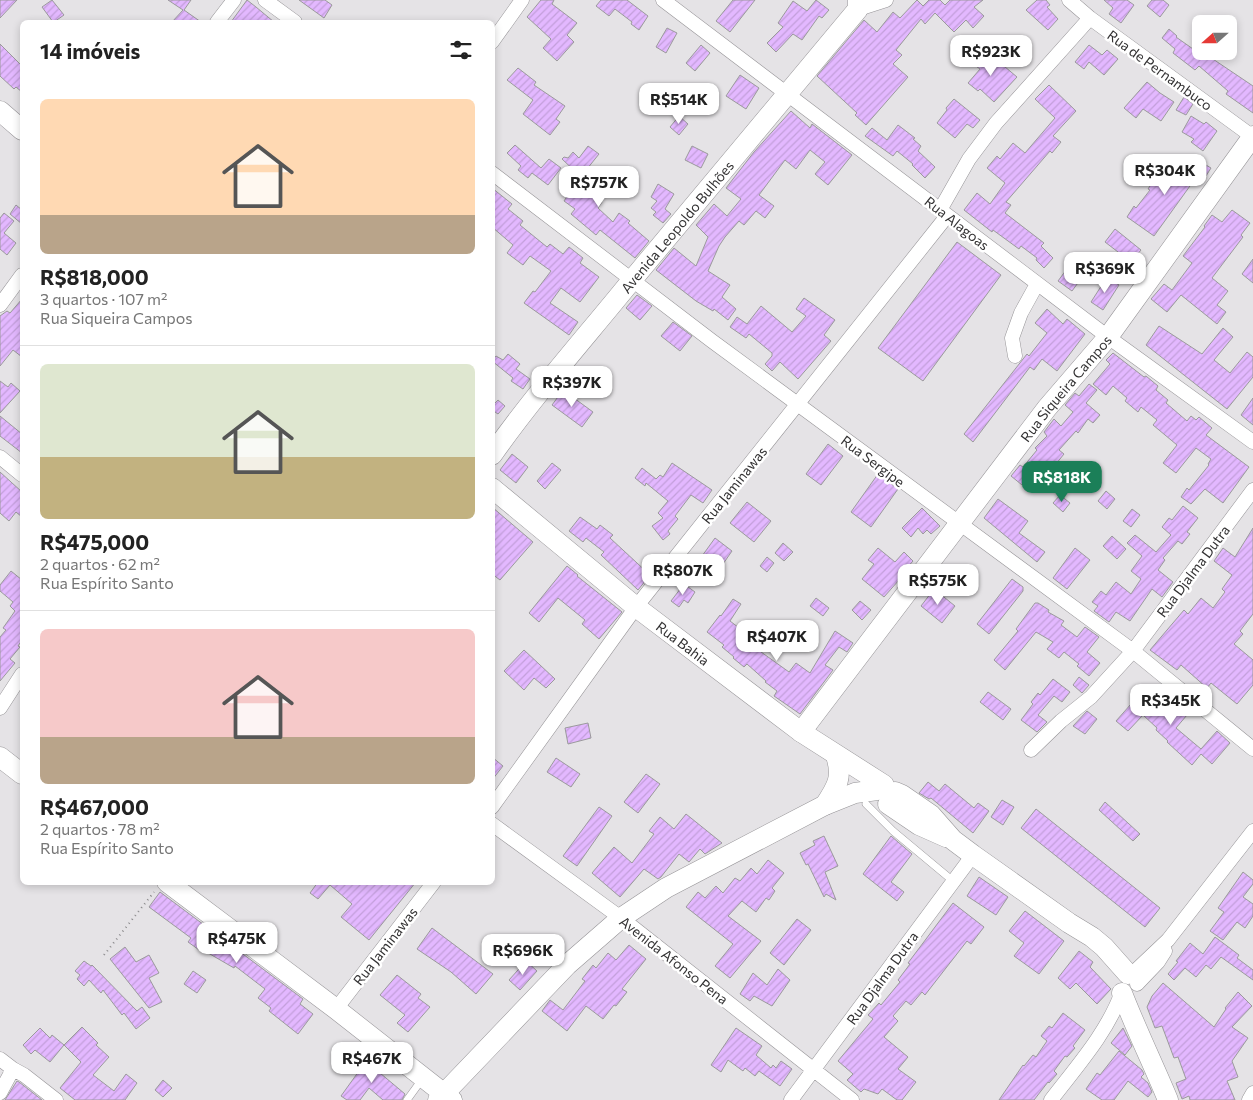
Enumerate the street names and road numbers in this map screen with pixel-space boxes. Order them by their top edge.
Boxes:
street label: Rua de Pernambuco [1104,26,1216,114]
street label: Avenida Leopoldo Bulhões [617,157,737,296]
street label: Rua Alagoas [921,193,993,253]
street label: Rua Siqueira Campos [1016,331,1115,445]
street label: Rua Sergipe [838,432,908,490]
street label: Rua Jaminawas [698,443,770,527]
street label: Rua Djalma Dutra [1153,522,1233,620]
street label: Rua Bahia [653,617,713,668]
street label: Rua Jaminawas [349,904,421,988]
street label: Avenida Afonso Pena [616,912,732,1008]
street label: Rua Djalma Dutra [843,928,921,1028]

